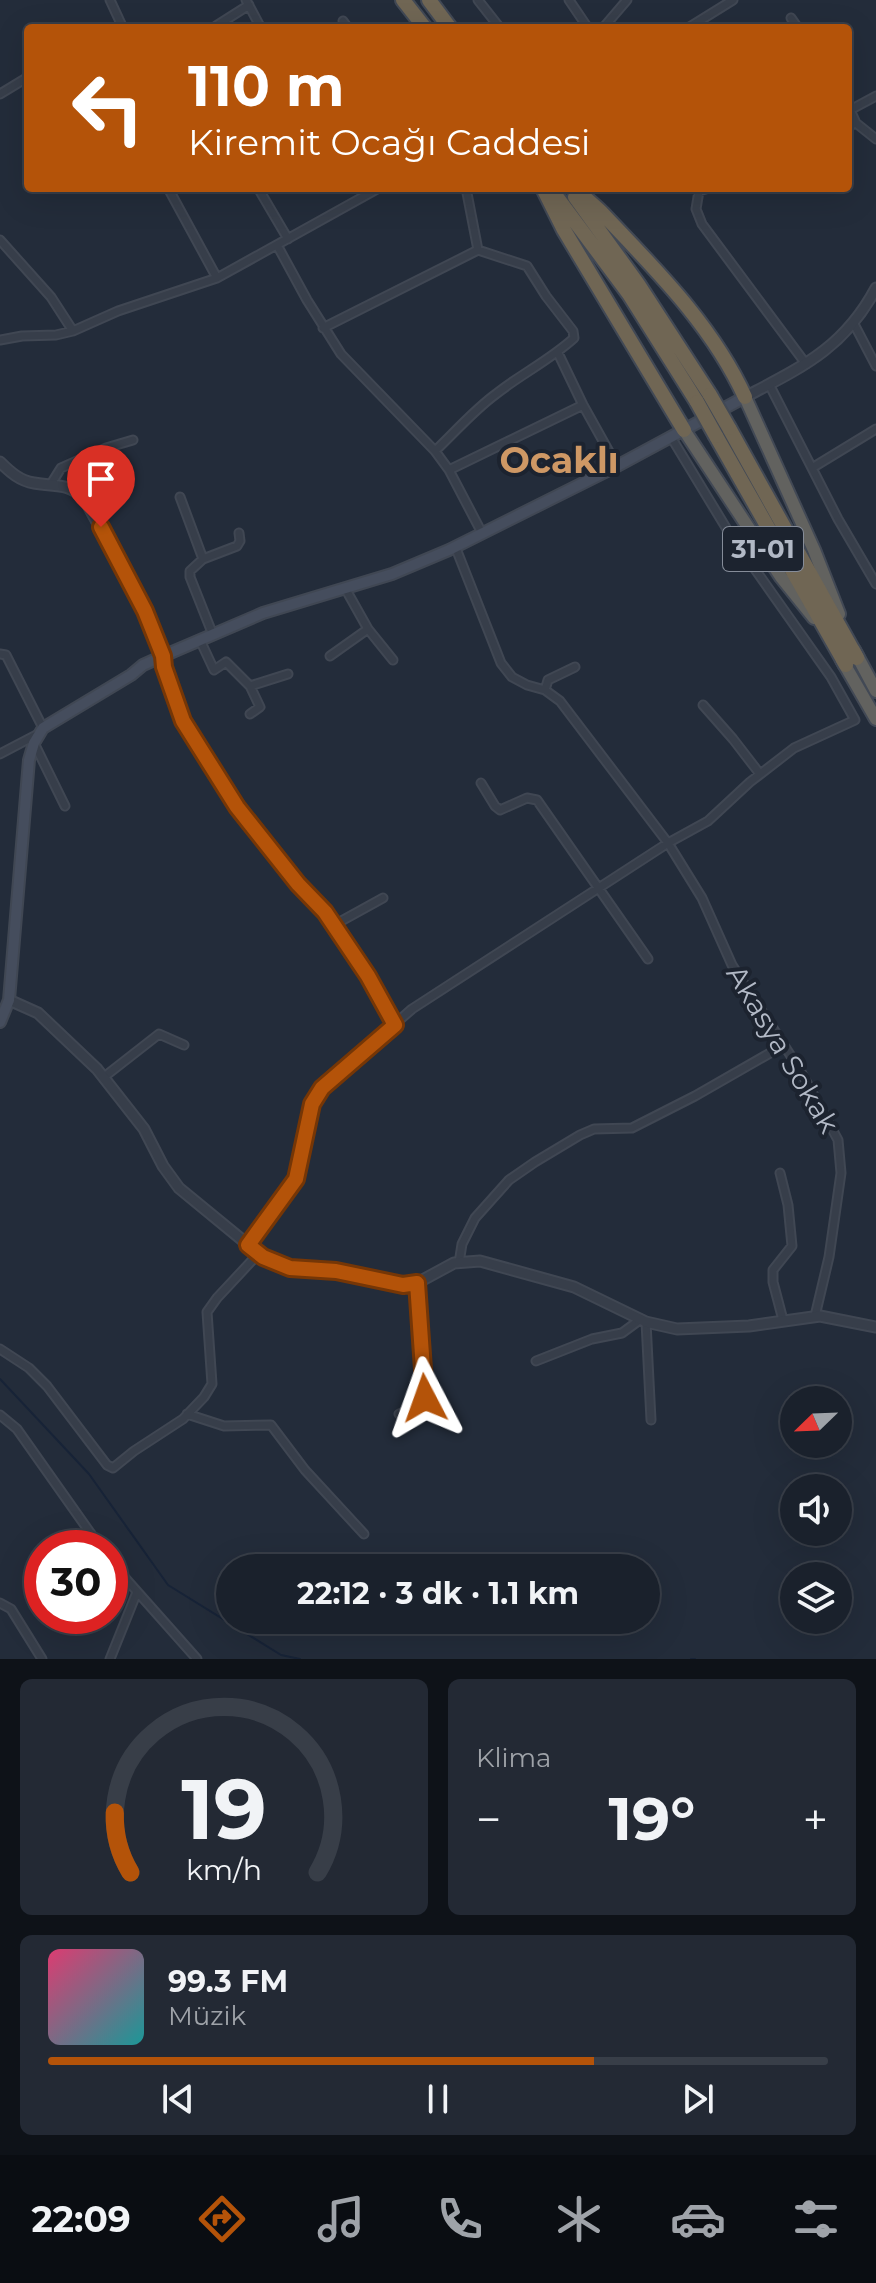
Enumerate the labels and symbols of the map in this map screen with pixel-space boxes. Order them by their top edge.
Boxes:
district label: Ocaklı [499,438,619,482]
pin [67,445,135,527]
road number: 31-01 [723,527,803,571]
street label: Akasya Sokak [720,959,847,1139]
position arrow [383,1356,467,1440]
north arrow [780,1386,852,1458]
speed limit sign: 30 [24,1530,128,1634]

